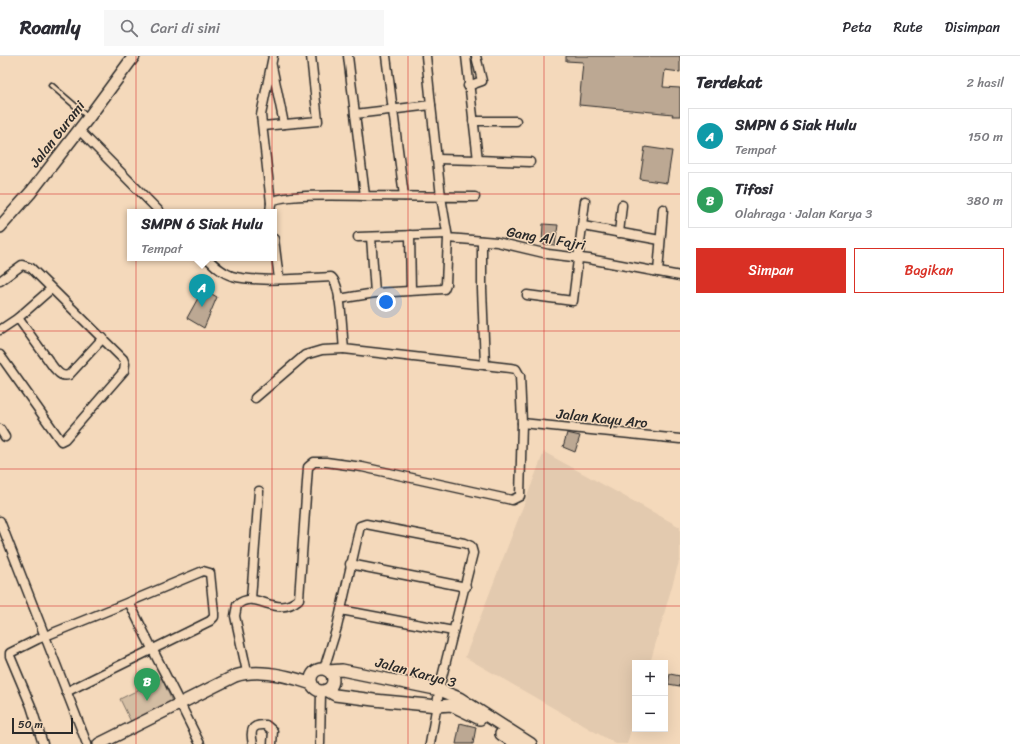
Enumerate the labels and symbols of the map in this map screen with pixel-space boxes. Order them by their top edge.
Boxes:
street label: Jalan Gurami [22,94,92,174]
street label: Gang Al Fajri [505,219,588,258]
pin: A [189,274,215,307]
your location [376,292,396,312]
street label: Jalan Kayu Aro [554,401,649,436]
street label: Jalan Karya 3 [372,649,459,695]
pin: B [134,668,160,701]
scale bar [12,716,73,735]

